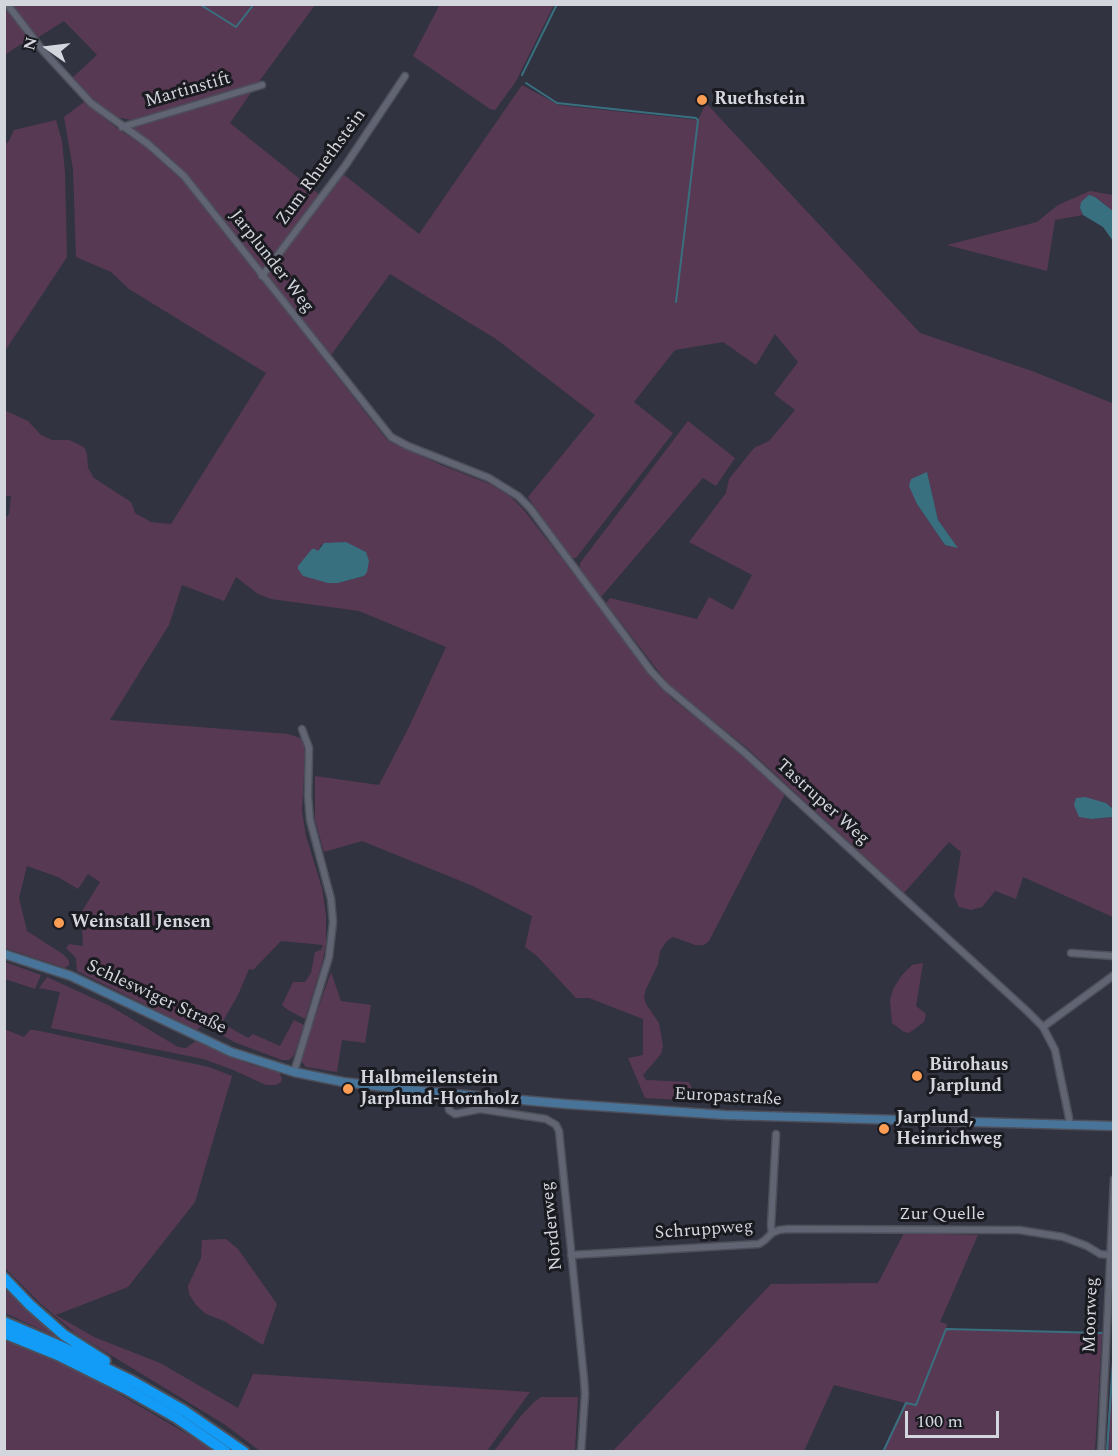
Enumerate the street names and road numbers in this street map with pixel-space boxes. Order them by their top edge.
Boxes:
street label: Martinstift [143,69,233,113]
street label: Zum Rhuethstein [273,106,371,230]
street label: Jarplunder Weg [224,206,318,318]
street label: Tastruper Weg [771,755,873,851]
street label: Schleswiger Straße [83,956,229,1040]
street label: Europastraße [674,1084,782,1112]
street label: Norderweg [538,1180,568,1272]
street label: Zur Quelle [899,1204,985,1226]
street label: Schruppweg [654,1217,754,1245]
street label: Moorweg [1080,1277,1104,1353]

